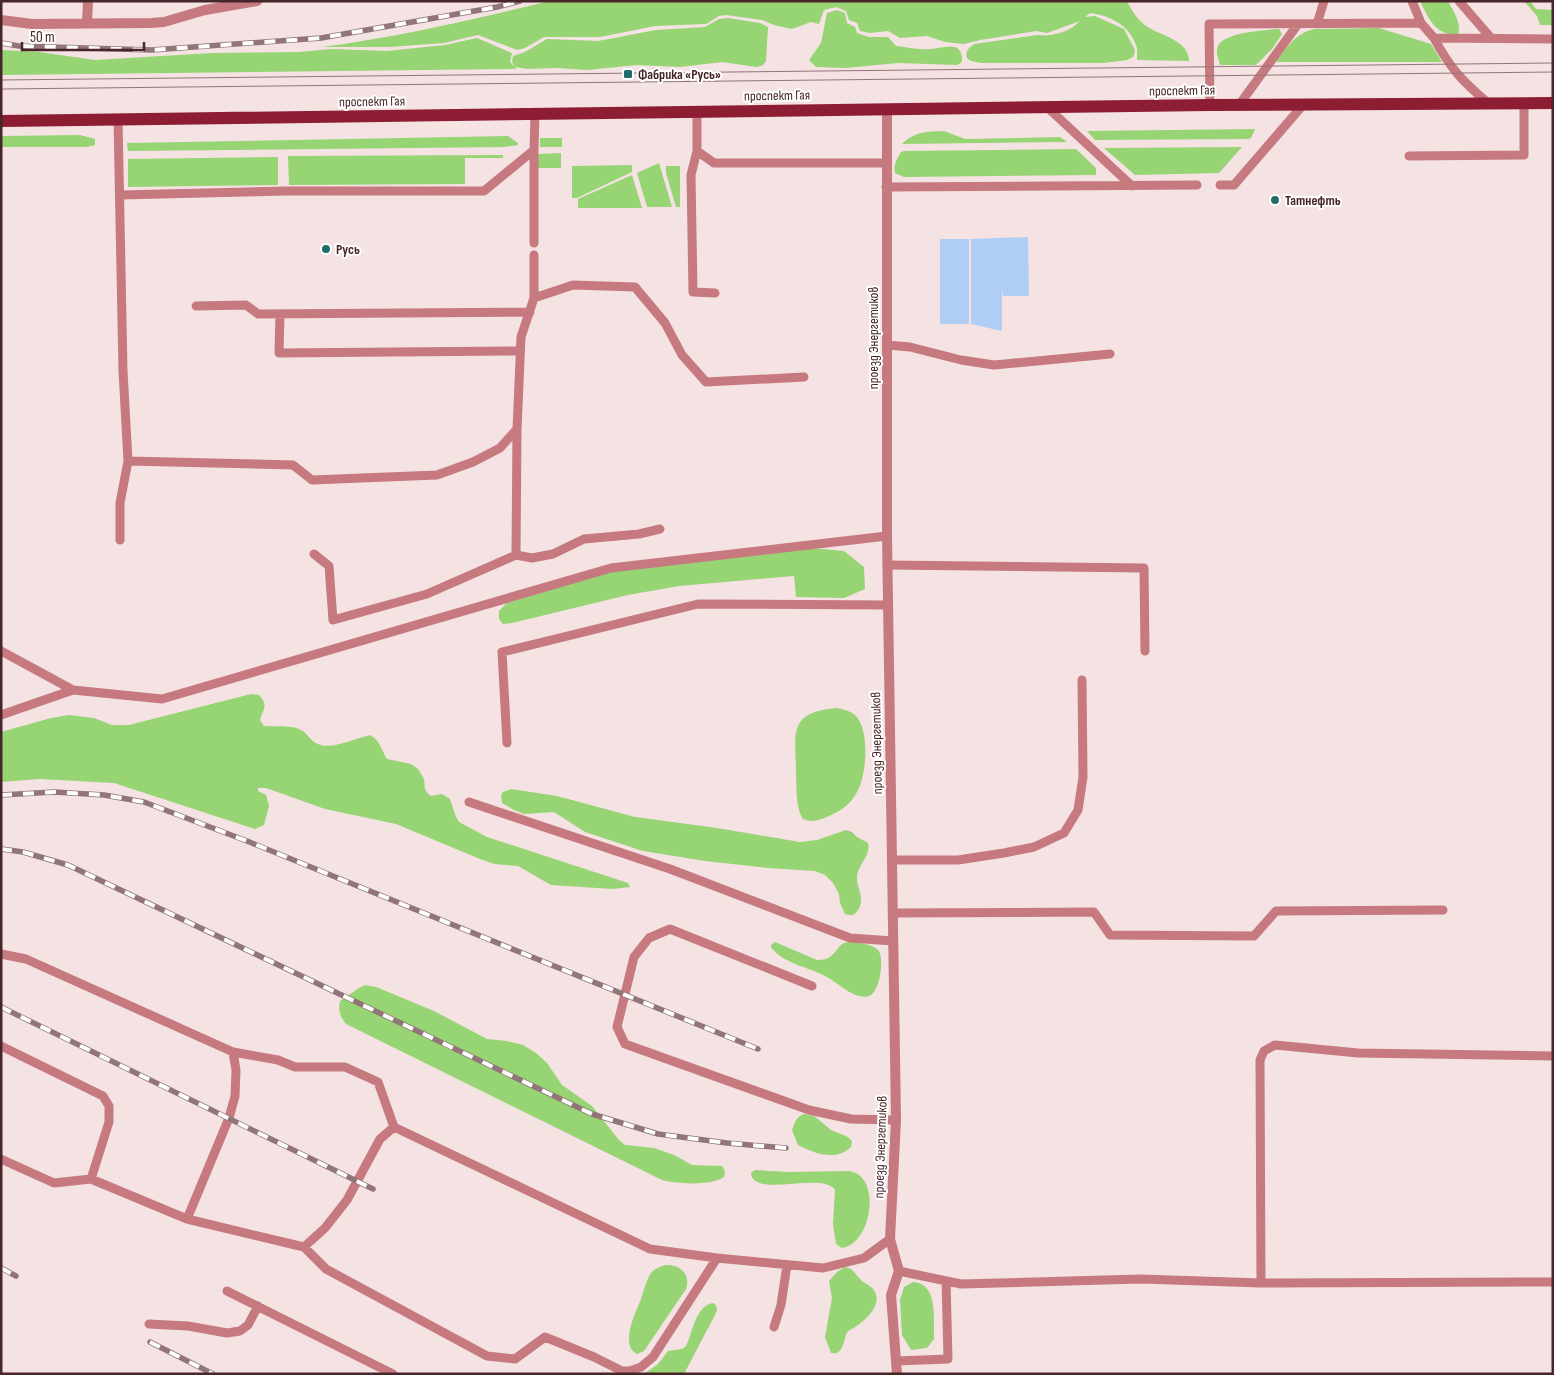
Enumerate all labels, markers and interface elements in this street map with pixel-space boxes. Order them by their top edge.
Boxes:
scale bar [22,20,145,52]
text: 50 m [30,28,55,47]
place label: Фабрика «Русь» [638,66,721,83]
marker: Фабрика «Русь» [622,68,634,80]
street label: проспект Гая [1149,81,1215,100]
street label: проспект Гая [744,86,810,105]
street label: проспект Гая [339,92,405,111]
place label: Татнефть [1285,192,1341,209]
marker: Татнефть [1269,194,1281,206]
place label: Русь [336,241,360,258]
marker: Русь [320,243,332,255]
street label: проезд Энергетиков [865,287,882,389]
street label: проезд Энергетиков [867,691,886,794]
street label: проезд Энергетиков [870,1095,891,1199]

